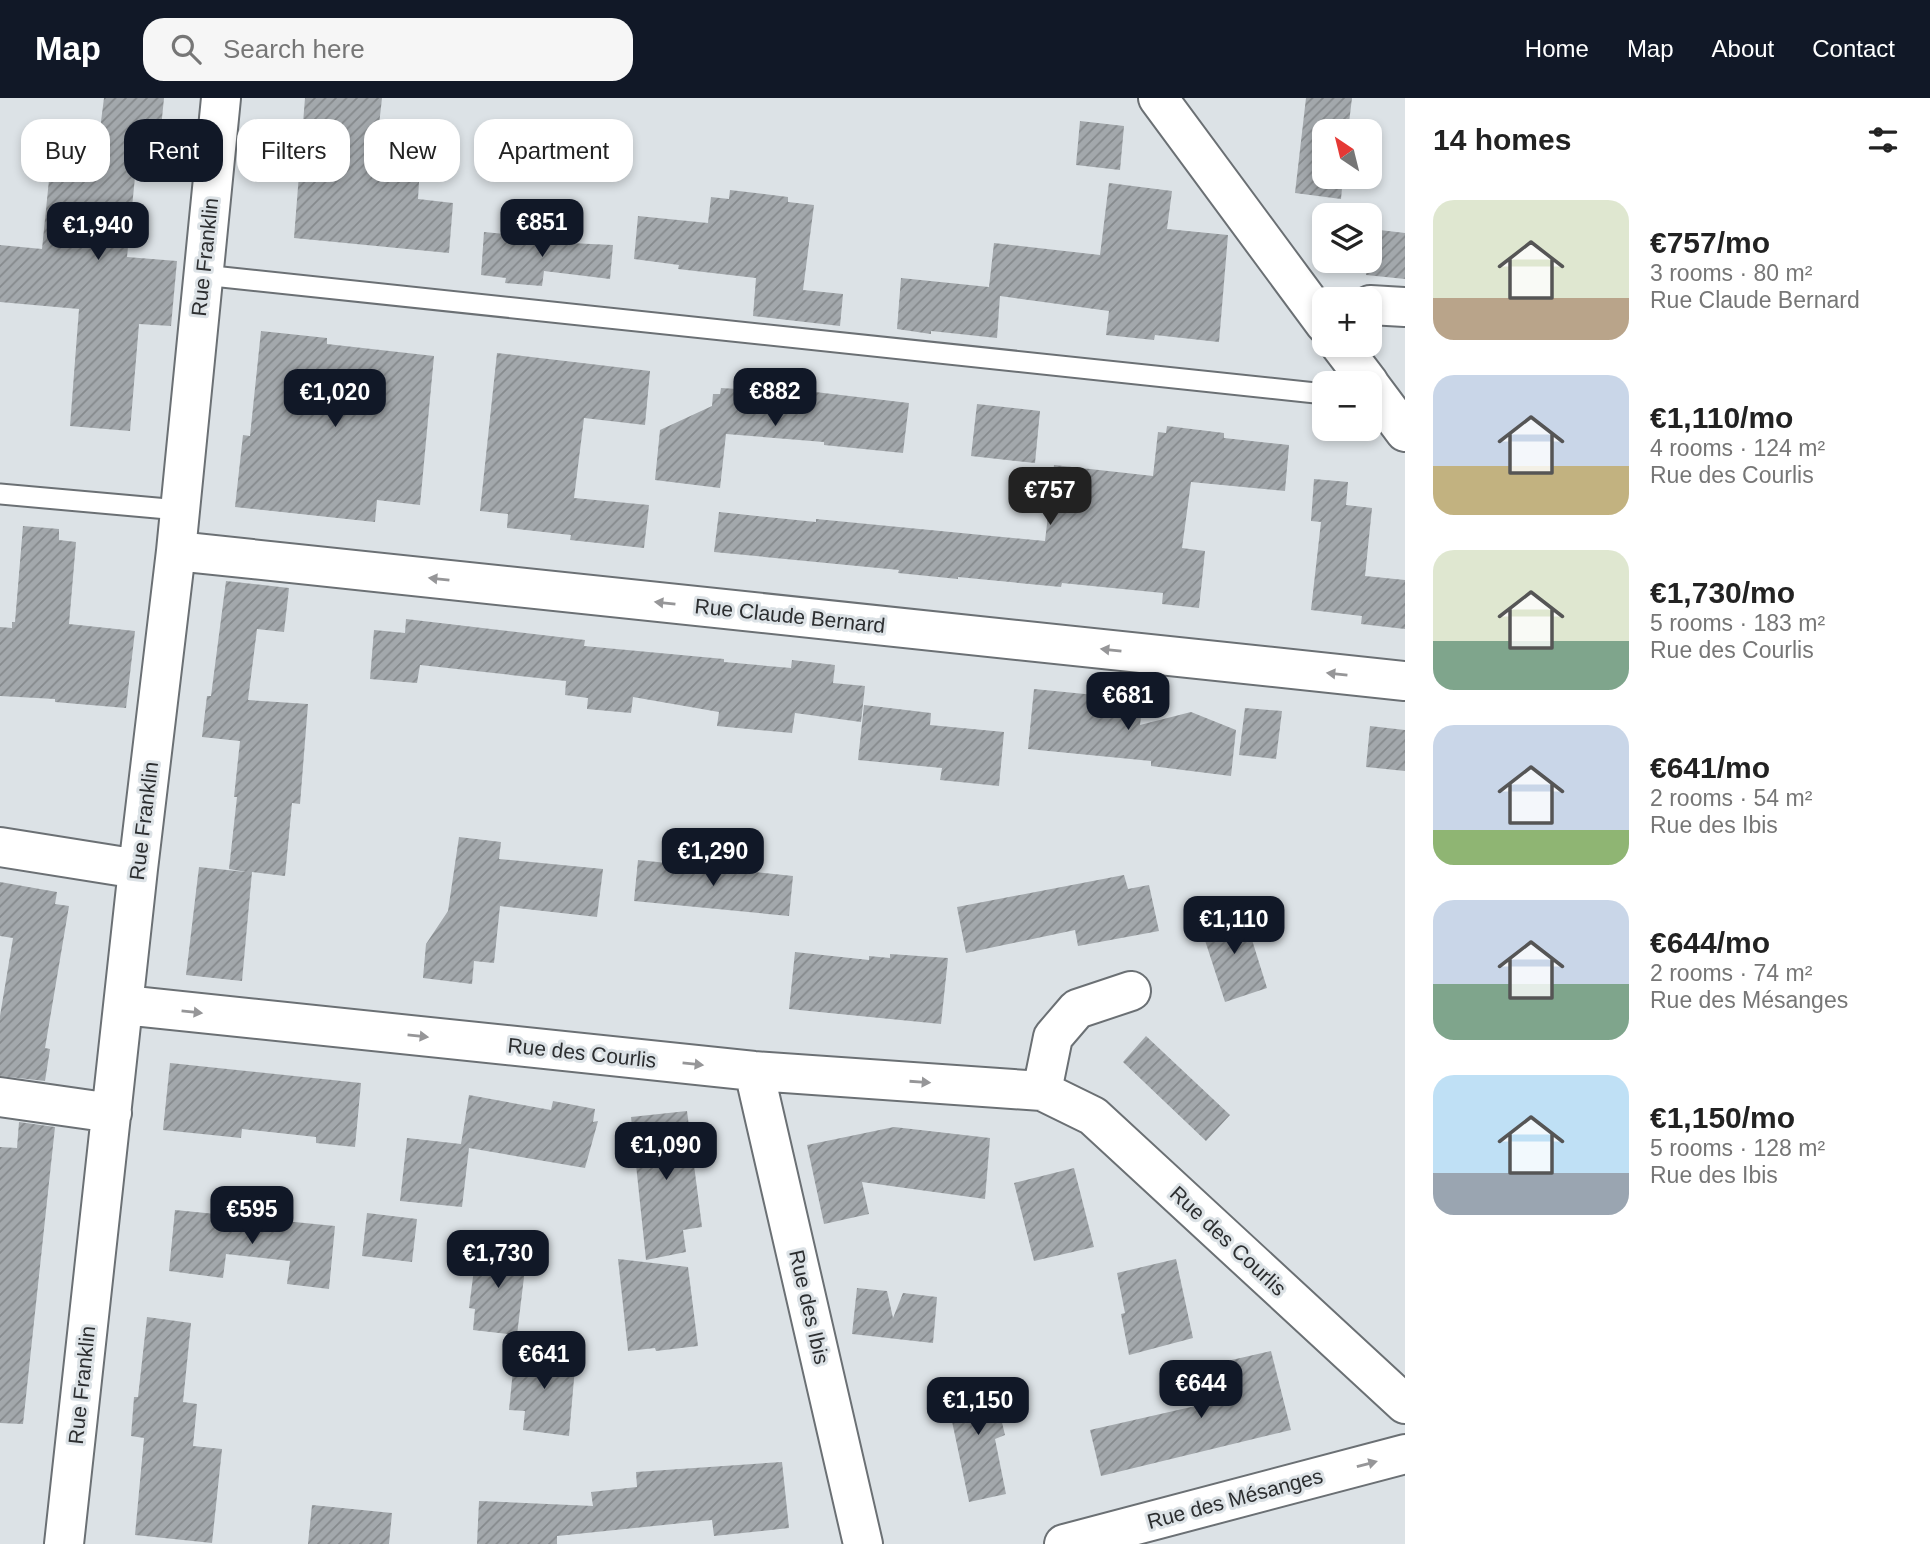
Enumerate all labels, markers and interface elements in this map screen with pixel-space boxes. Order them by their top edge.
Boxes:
search box [143,18,633,81]
text: Map [35,30,101,67]
icon: search [167,30,205,68]
text: Search here [223,34,365,64]
text: Home [1525,35,1589,62]
text: Map [1627,35,1674,62]
text: About [1712,35,1774,62]
text: Contact [1812,35,1895,62]
chip: Buy [21,119,110,182]
chip: Rent [124,119,223,182]
chip: Filters [237,119,350,182]
chip: New [364,119,460,182]
chip: Apartment [474,119,633,182]
north arrow [1312,119,1382,189]
map controls [1312,119,1382,441]
icon: filters [1864,121,1902,159]
text: 14 homes [1433,123,1571,156]
street label: Rue Franklin [187,197,222,317]
pin: €851 [501,200,583,259]
pin: €1,940 [41,202,155,262]
button: layers [1312,203,1382,273]
text: €851 [516,209,568,235]
text: €1,940 [63,212,133,238]
text: €757/mo [1650,226,1770,259]
icon: home [1489,228,1573,312]
text: 3 rooms · 80 m² [1650,260,1812,286]
button: + [1312,287,1382,357]
text: Rue Claude Bernard [1650,287,1860,313]
pin: €882 [734,368,816,428]
pin: €1,020 [278,370,392,429]
button: − [1312,371,1382,441]
text: €882 [749,378,801,404]
text: €1,020 [300,379,370,405]
text: €1,110/mo [1650,401,1793,434]
icon: home [1489,403,1573,487]
text: 4 rooms · 124 m² [1650,435,1825,461]
text: Rue des Courlis [1650,462,1814,488]
pin: €757 [1009,468,1091,527]
text: €757 [1024,477,1076,503]
one-way arrow [428,573,450,584]
text: €1,730/mo [1650,576,1795,609]
icon: home [1489,578,1573,662]
street label: Rue Claude Bernard [694,594,886,637]
one-way arrow [654,597,676,608]
text: 5 rooms · 183 m² [1650,610,1825,636]
text: Rue des Courlis [1650,637,1814,663]
one-way arrow [1100,644,1122,655]
one-way arrow [1326,668,1348,679]
pin: €681 [1087,672,1169,732]
text: €681 [1102,682,1154,708]
text: €641/mo [1650,751,1770,784]
icon: home [1489,753,1573,837]
street label: Rue Franklin [125,760,162,881]
text: 2 rooms · 54 m² [1650,785,1812,811]
text: Rue des Ibis [1650,812,1778,838]
pin: €1,290 [656,828,770,888]
text: €1,290 [678,838,748,864]
pin: €1,110 [1177,896,1291,956]
text: €1,110 [1199,906,1269,932]
text: €644/mo [1650,926,1770,959]
icon: home [1489,928,1573,1012]
text: 2 rooms · 74 m² [1650,960,1812,986]
text: Rue des Mésanges [1650,987,1848,1013]
one-way arrow [181,1007,203,1018]
one-way arrow [407,1030,429,1041]
street label: Rue des Courlis [507,1033,658,1072]
one-way arrow [682,1059,704,1070]
one-way arrow [909,1077,931,1088]
text: €1,150/mo [1650,1101,1795,1134]
icon: home [1489,1103,1573,1187]
pin: €1,090 [609,1122,723,1182]
text: €1,090 [631,1132,701,1158]
text: 5 rooms · 128 m² [1650,1135,1825,1161]
text: Rue des Ibis [1650,1162,1778,1188]
street label: Rue des Courlis [1166,1181,1291,1300]
pin: €595 [211,1186,293,1246]
text: €595 [226,1196,278,1222]
pin: €1,730 [441,1230,555,1290]
text: €1,730 [463,1240,533,1266]
street label: Rue des Ibis [785,1247,834,1366]
street label: Rue Franklin [64,1325,99,1445]
pin: €641 [503,1332,585,1391]
text: €641 [518,1341,570,1367]
pin: €644 [1160,1360,1242,1420]
text: €644 [1175,1370,1227,1396]
pin: €1,150 [921,1378,1035,1437]
text: €1,150 [943,1387,1013,1413]
one-way arrow [1357,1459,1378,1469]
street label: Rue des Mésanges [1145,1464,1325,1533]

